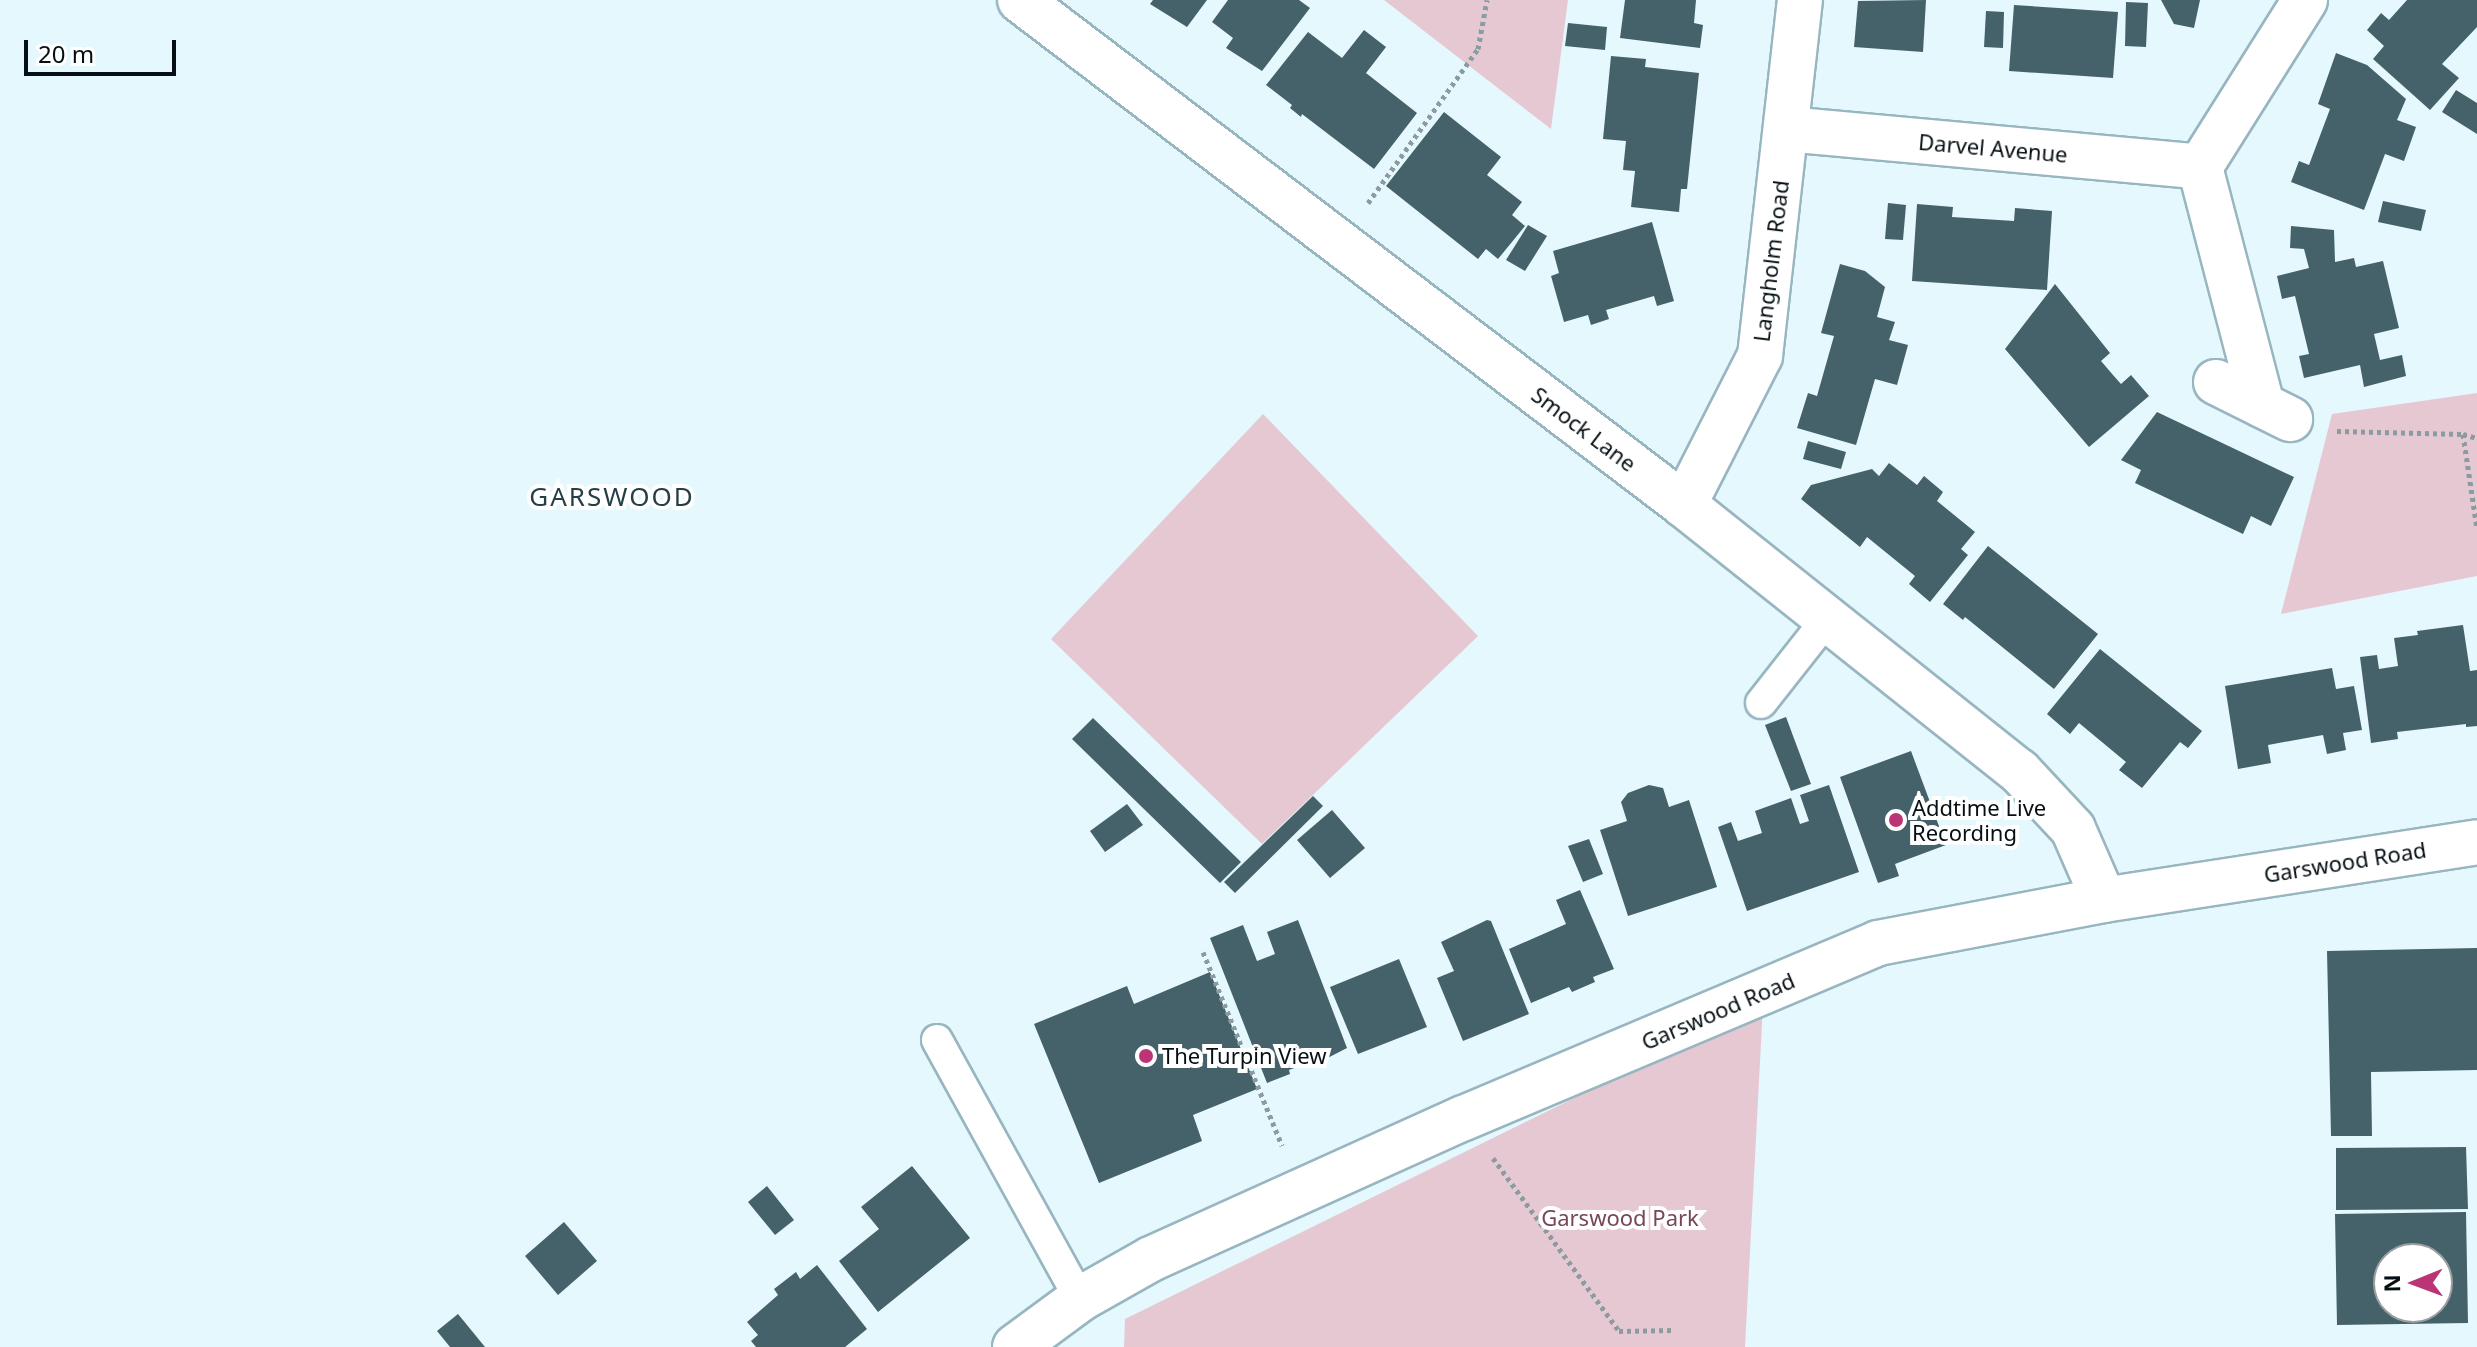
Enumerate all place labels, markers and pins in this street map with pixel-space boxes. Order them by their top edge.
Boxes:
place label: Addtime Live Recording [1912,794,2046,846]
marker: Addtime Live Recording [1887,811,1905,829]
place label: The Turpin View [1162,1043,1326,1069]
marker: The Turpin View [1137,1047,1155,1065]

